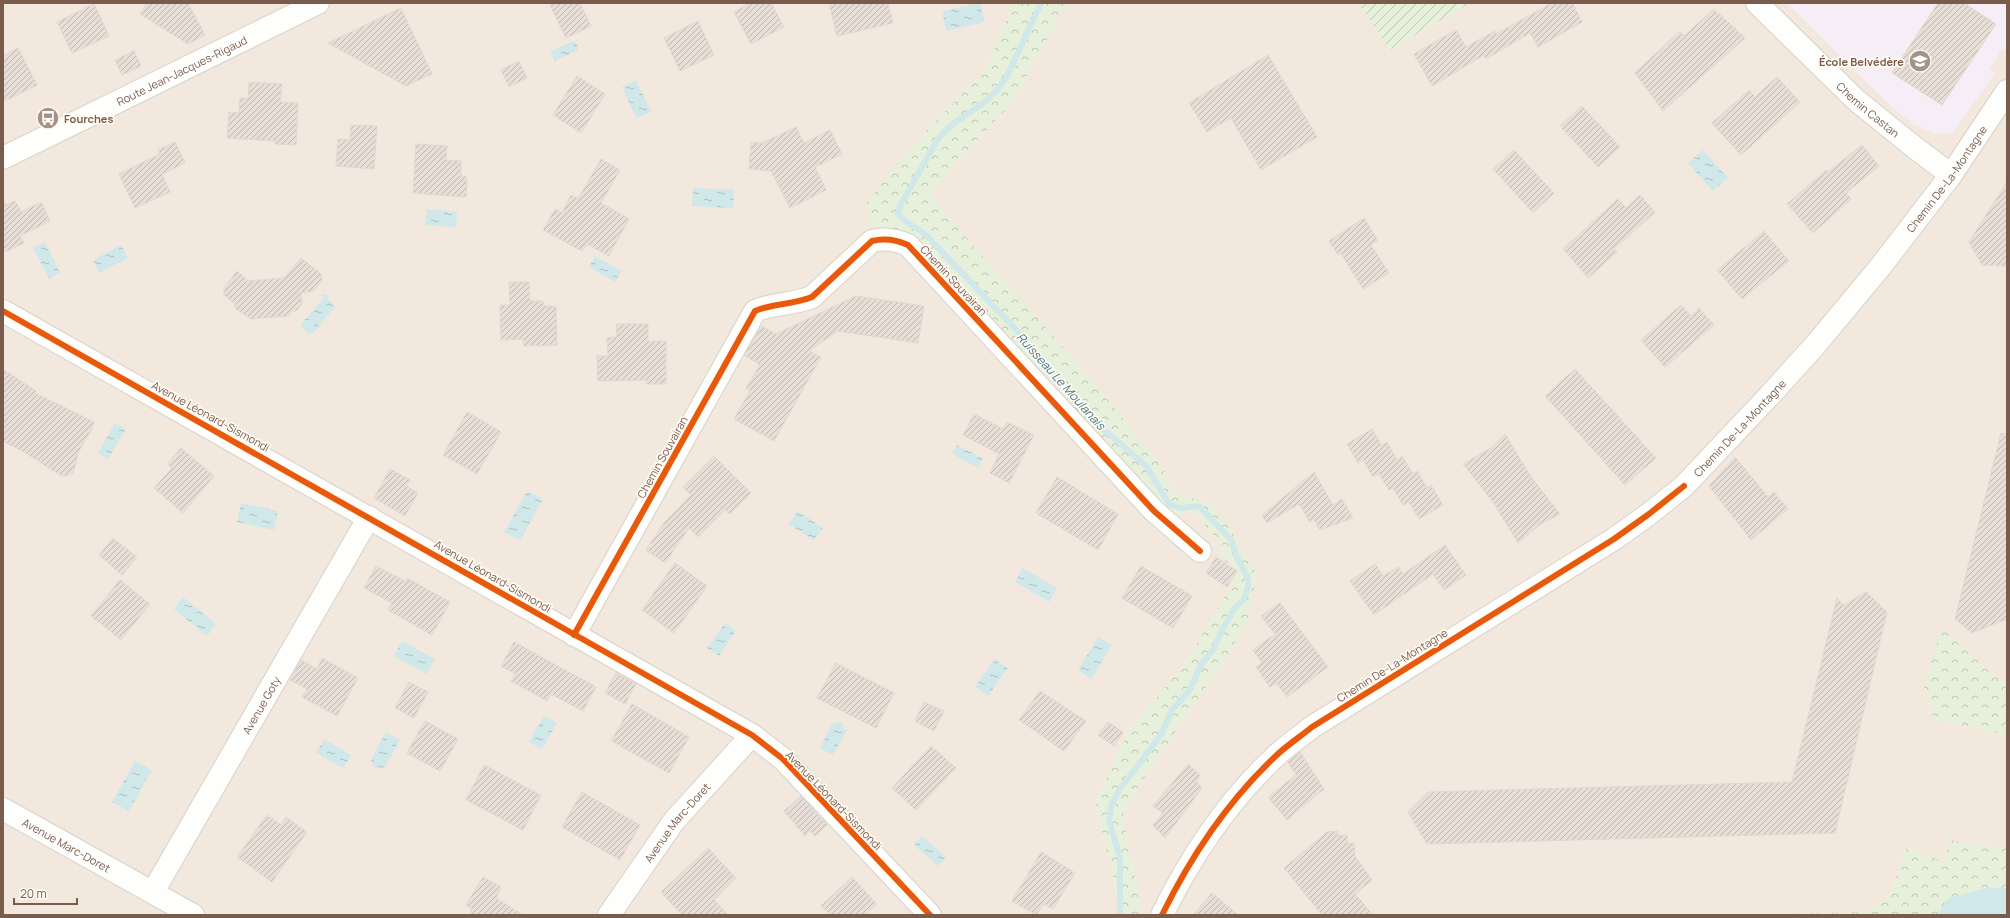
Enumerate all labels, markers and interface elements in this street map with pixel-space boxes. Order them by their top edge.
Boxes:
street label: Route Jean-Jacques-Rigaud [114,32,249,109]
school or university icon: École Belvédère [1907,48,1933,74]
place label: École Belvédère [1819,54,1904,69]
street label: Chemin Castan [1834,78,1903,140]
bus stop icon: Fourches [35,105,61,131]
place label: Fourches [64,111,113,126]
street label: Chemin De-La-Montagne [1902,122,1990,235]
street label: Chemin Souvairan [917,241,991,319]
water label: Ruisseau Le Moulanais [1013,329,1110,435]
street label: Chemin De-La-Montagne [1690,375,1789,479]
street label: Avenue Léonard-Sismondi [149,377,273,455]
street label: Chemin Souvairan [633,413,691,501]
street label: Avenue Léonard-Sismondi [432,536,554,616]
street label: Chemin De-La-Montagne [1334,624,1451,705]
street label: Avenue Goty [238,673,283,736]
street label: Avenue Léonard-Sismondi [783,747,885,853]
street label: Avenue Marc-Doret [640,779,713,865]
street label: Avenue Marc-Doret [20,814,113,875]
scale bar [14,880,77,906]
text: 20 m [20,885,47,902]

